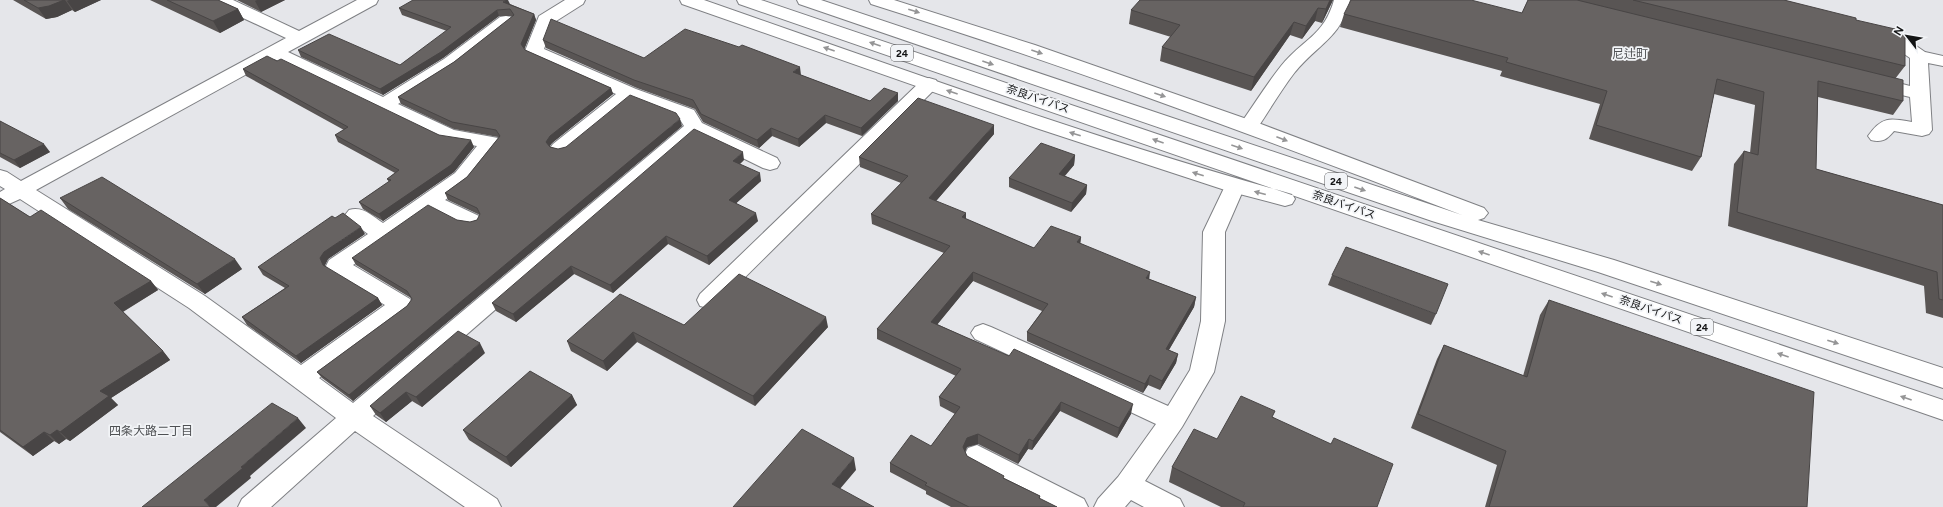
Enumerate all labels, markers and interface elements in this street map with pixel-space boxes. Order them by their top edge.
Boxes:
one-way arrow [908,8,920,14]
north arrow [1887,16,1927,56]
text: N [1891,24,1907,38]
one-way arrow [869,40,881,46]
road number: 24 [891,45,913,61]
one-way arrow [823,46,835,52]
district label: 尼辻町 [1612,47,1648,61]
one-way arrow [1032,49,1044,55]
one-way arrow [982,60,994,66]
street label: 奈良バイパス [1005,82,1071,116]
one-way arrow [945,89,957,95]
one-way arrow [1155,92,1167,98]
one-way arrow [1068,131,1080,137]
one-way arrow [1277,136,1289,142]
one-way arrow [1152,138,1164,144]
one-way arrow [1231,144,1243,150]
one-way arrow [1192,171,1204,177]
road number: 24 [1325,173,1347,189]
one-way arrow [1355,186,1367,192]
street label: 奈良バイパス [1311,188,1377,222]
one-way arrow [1253,189,1266,195]
one-way arrow [1478,250,1490,256]
one-way arrow [1650,280,1662,286]
one-way arrow [1601,292,1613,298]
street label: 奈良バイパス [1618,293,1684,327]
road number: 24 [1691,319,1713,335]
one-way arrow [1827,339,1839,345]
one-way arrow [1777,352,1789,358]
one-way arrow [1900,394,1912,400]
district label: 四条大路二丁目 [109,424,193,438]

